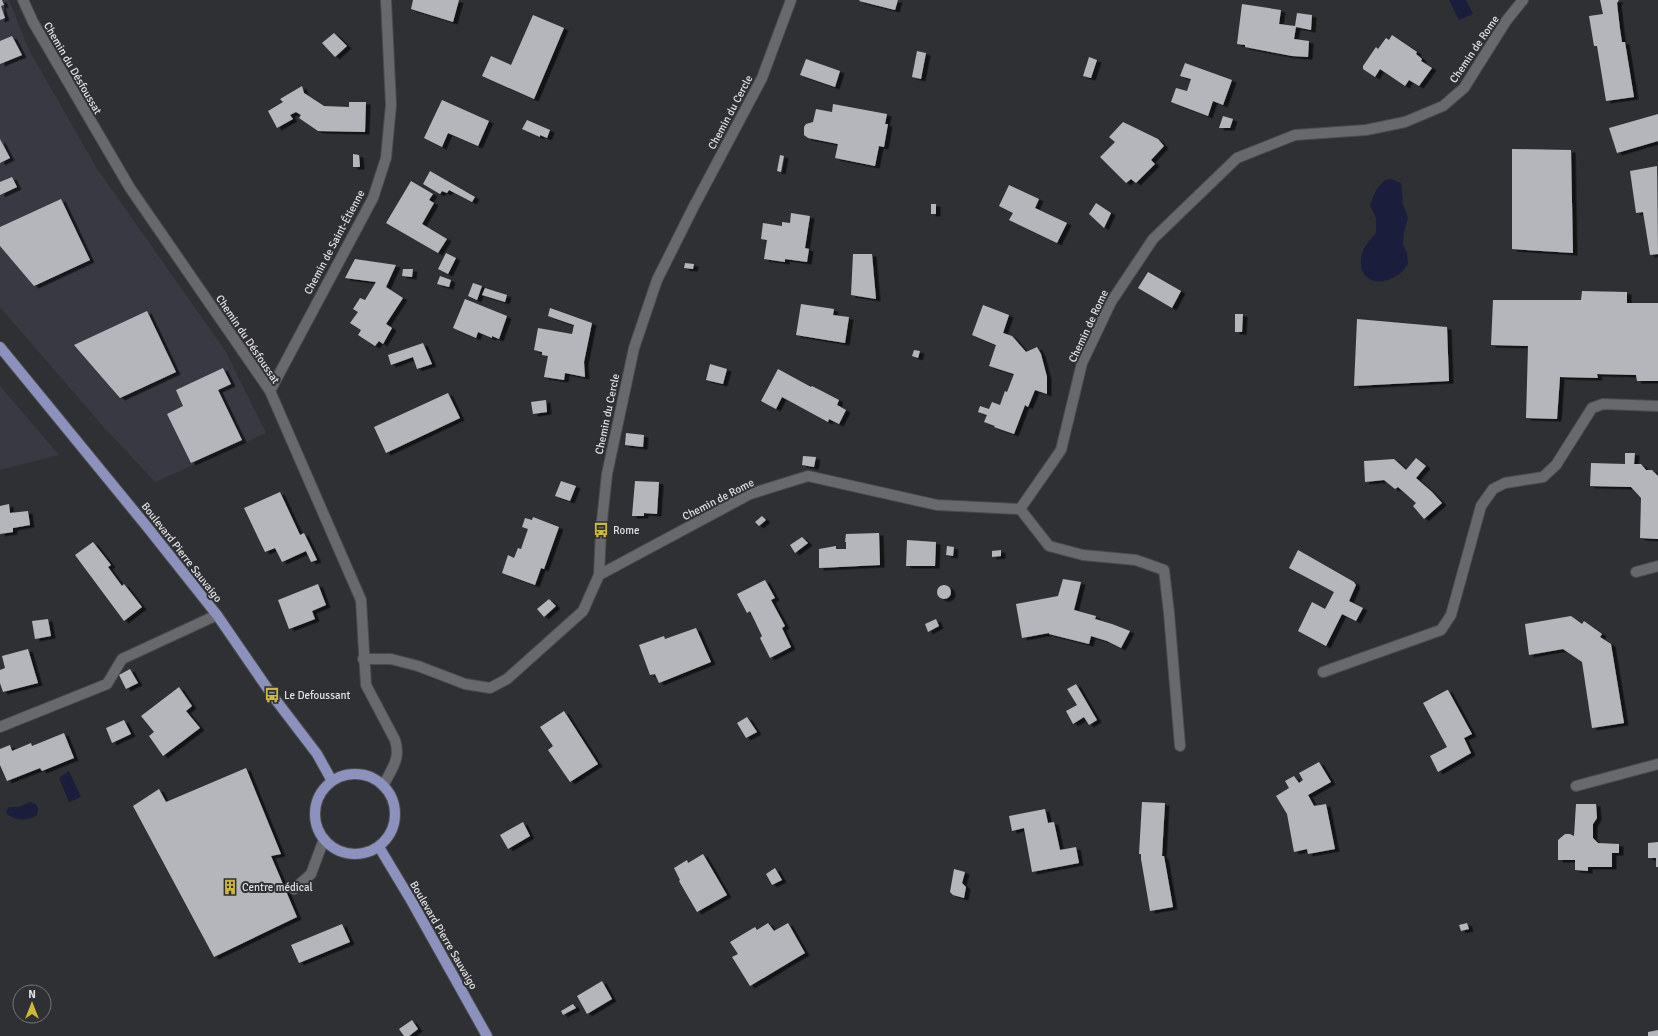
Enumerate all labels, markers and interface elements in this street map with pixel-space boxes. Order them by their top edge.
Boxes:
street label: Chemin de Rome [1447,13,1502,85]
street label: Chemin du Désfoussat [41,20,104,117]
street label: Chemin du Cercle [705,73,755,152]
street label: Chemin de Saint-Étienne [300,187,368,297]
street label: Chemin de Rome [1066,288,1111,365]
street label: Chemin du Désfoussat [213,292,282,386]
street label: Chemin du Cercle [593,373,622,456]
street label: Chemin de Rome [680,476,756,523]
street label: Boulevard Pierre Sauvaigo [139,500,225,605]
bus stop icon: Rome [592,521,610,539]
place label: Rome [613,524,639,537]
bus stop icon: Le Defoussant [263,686,281,704]
place label: Le Defoussant [284,689,351,702]
building icon: Centre médical [221,878,239,896]
street label: Boulevard Pierre Sauvaigo [407,879,480,992]
place label: Centre médical [242,881,313,894]
north arrow [12,984,52,1024]
text: N [28,988,36,1001]

